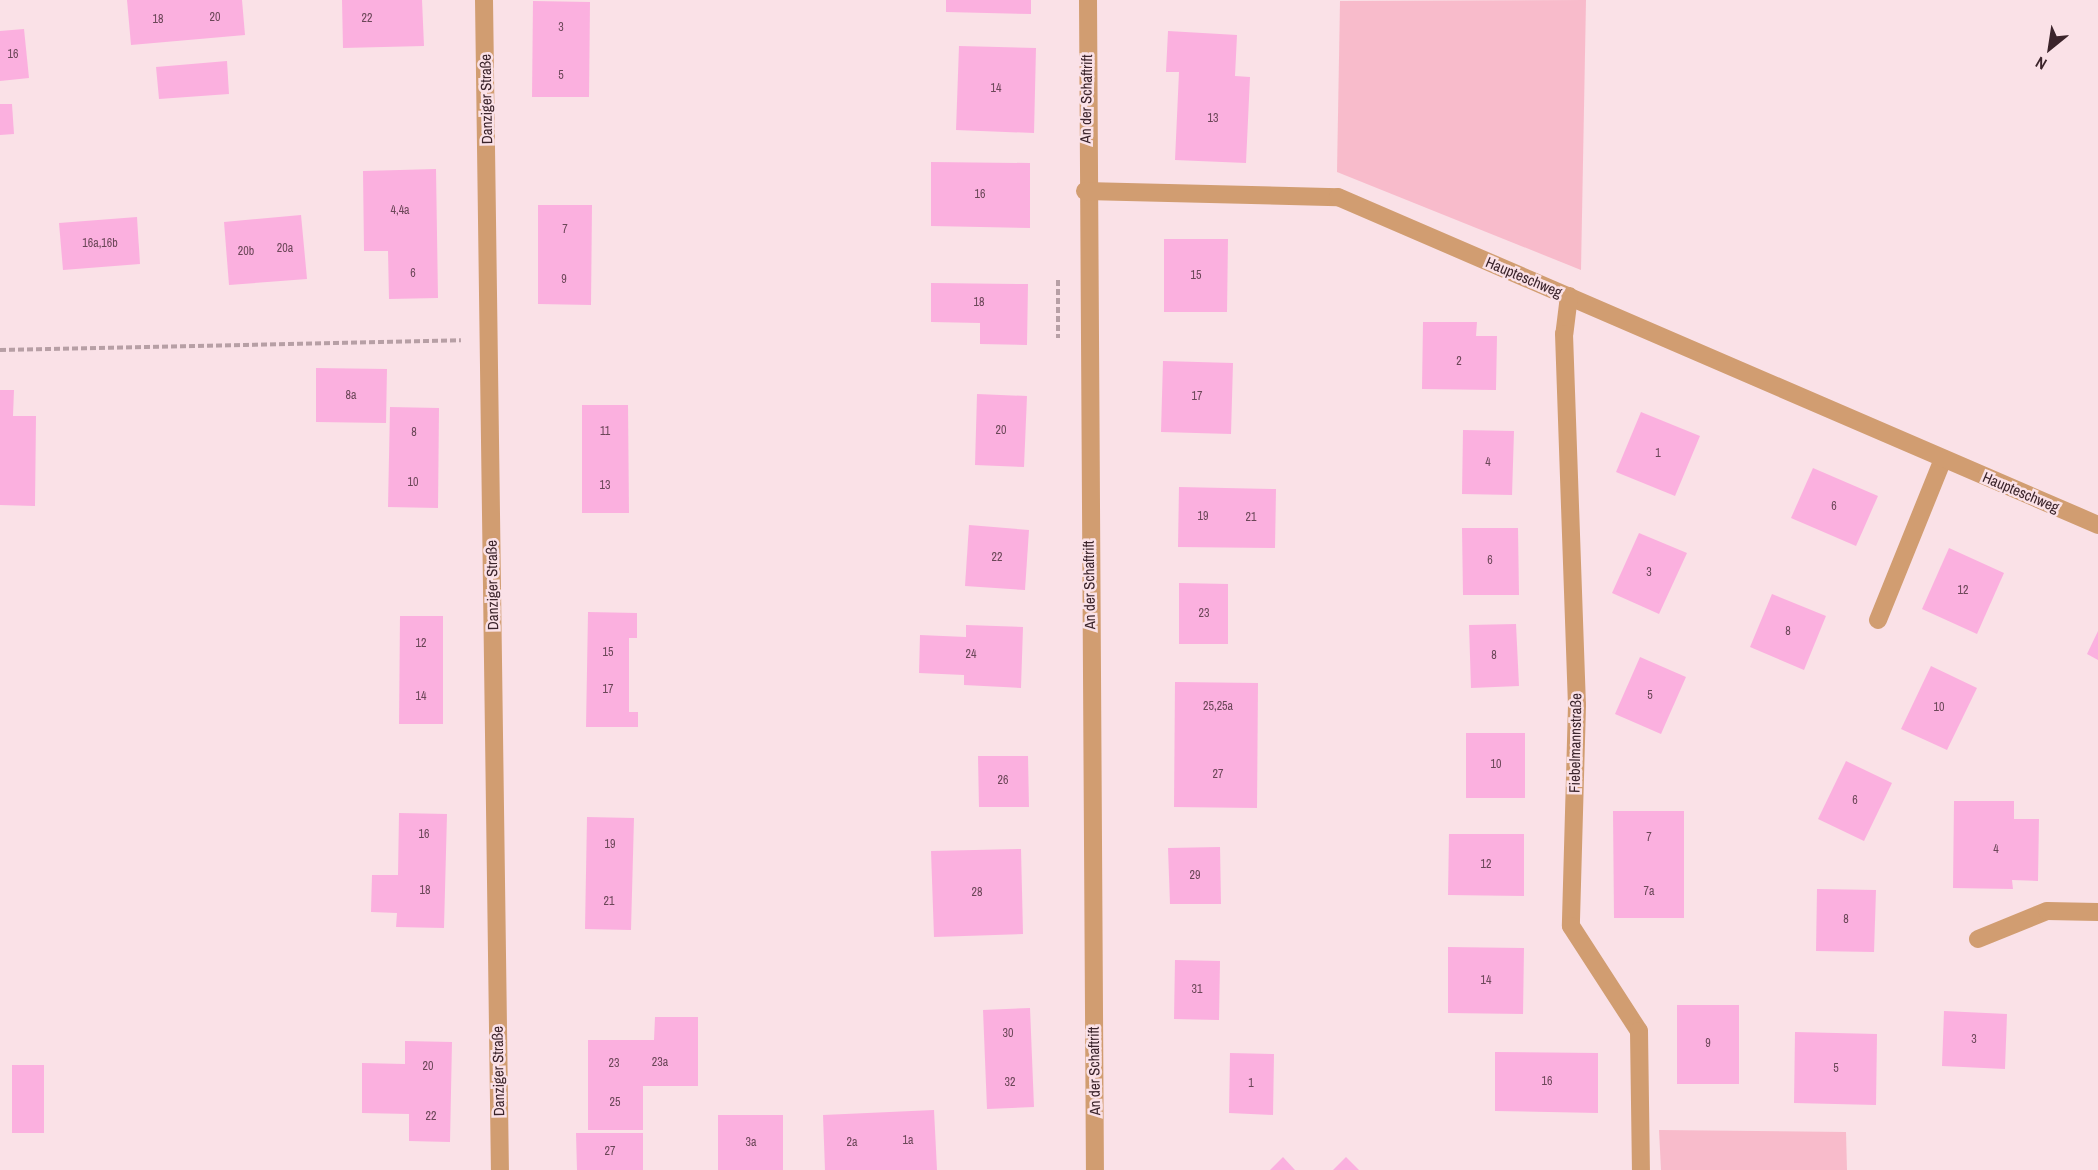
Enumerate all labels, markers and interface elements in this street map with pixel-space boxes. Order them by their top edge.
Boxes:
house number: 20 [210,11,220,25]
house number: 22 [362,12,372,26]
house number: 18 [153,13,163,27]
north arrow [2020,18,2080,78]
house number: 3 [558,21,564,35]
house number: 16 [8,48,18,62]
text: N [2031,52,2051,75]
street label: Danziger Straße [476,54,496,144]
street label: An der Schaftrift [1076,54,1096,144]
house number: 5 [558,69,564,83]
house number: 14 [991,82,1001,96]
house number: 13 [1208,112,1218,126]
house number: 16 [975,188,985,202]
house number: 4,4a [390,204,410,218]
house number: 7 [562,223,568,237]
house number: 16a,16b [82,237,118,251]
house number: 20a [277,242,293,256]
house number: 20b [238,245,254,259]
street label: Haupteschweg [1483,253,1565,301]
house number: 6 [410,267,416,281]
house number: 15 [1191,269,1201,283]
house number: 9 [561,273,567,287]
house number: 18 [974,296,984,310]
house number: 2 [1456,355,1462,369]
house number: 8a [346,389,356,403]
house number: 17 [1192,390,1202,404]
house number: 20 [996,424,1006,438]
house number: 11 [600,425,610,439]
house number: 8 [411,426,417,440]
house number: 1 [1655,447,1661,461]
house number: 4 [1485,456,1491,470]
street label: Haupteschweg [1980,468,2062,516]
house number: 10 [408,476,418,490]
house number: 13 [600,479,610,493]
house number: 6 [1831,500,1837,514]
house number: 19 [1198,510,1208,524]
house number: 21 [1246,511,1256,525]
street label: Danziger Straße [482,540,502,630]
street label: An der Schaftrift [1079,540,1099,630]
house number: 22 [992,551,1002,565]
house number: 6 [1487,554,1493,568]
house number: 3 [1646,566,1652,580]
house number: 12 [1958,584,1968,598]
house number: 23 [1199,607,1209,621]
house number: 8 [1785,625,1791,639]
house number: 12 [416,637,426,651]
house number: 15 [603,646,613,660]
house number: 24 [966,648,976,662]
house number: 8 [1491,649,1497,663]
house number: 17 [603,683,613,697]
house number: 5 [1647,689,1653,703]
house number: 14 [416,690,426,704]
street label: Fiebelmannstraße [1565,693,1585,793]
house number: 25,25a [1203,700,1233,714]
house number: 10 [1934,701,1944,715]
house number: 10 [1491,758,1501,772]
house number: 27 [1213,768,1223,782]
house number: 26 [998,774,1008,788]
house number: 6 [1852,794,1858,808]
house number: 16 [419,828,429,842]
house number: 7 [1646,831,1652,845]
house number: 19 [605,838,615,852]
house number: 4 [1993,843,1999,857]
house number: 12 [1481,858,1491,872]
house number: 29 [1190,869,1200,883]
house number: 18 [420,884,430,898]
house number: 7a [1644,885,1654,899]
house number: 28 [972,886,982,900]
house number: 21 [604,895,614,909]
house number: 8 [1843,913,1849,927]
house number: 14 [1481,974,1491,988]
house number: 31 [1192,983,1202,997]
street label: Danziger Straße [488,1026,508,1116]
street label: An der Schaftrift [1084,1026,1104,1116]
house number: 30 [1003,1027,1013,1041]
house number: 3 [1971,1033,1977,1047]
house number: 9 [1705,1037,1711,1051]
house number: 23a [652,1056,668,1070]
house number: 23 [609,1057,619,1071]
house number: 20 [423,1060,433,1074]
house number: 5 [1833,1062,1839,1076]
house number: 16 [1542,1075,1552,1089]
house number: 32 [1005,1076,1015,1090]
house number: 1 [1248,1077,1254,1091]
house number: 25 [610,1096,620,1110]
house number: 22 [426,1110,436,1124]
house number: 1a [903,1134,913,1148]
house number: 3a [746,1136,756,1150]
house number: 2a [847,1136,857,1150]
house number: 27 [605,1145,615,1159]

